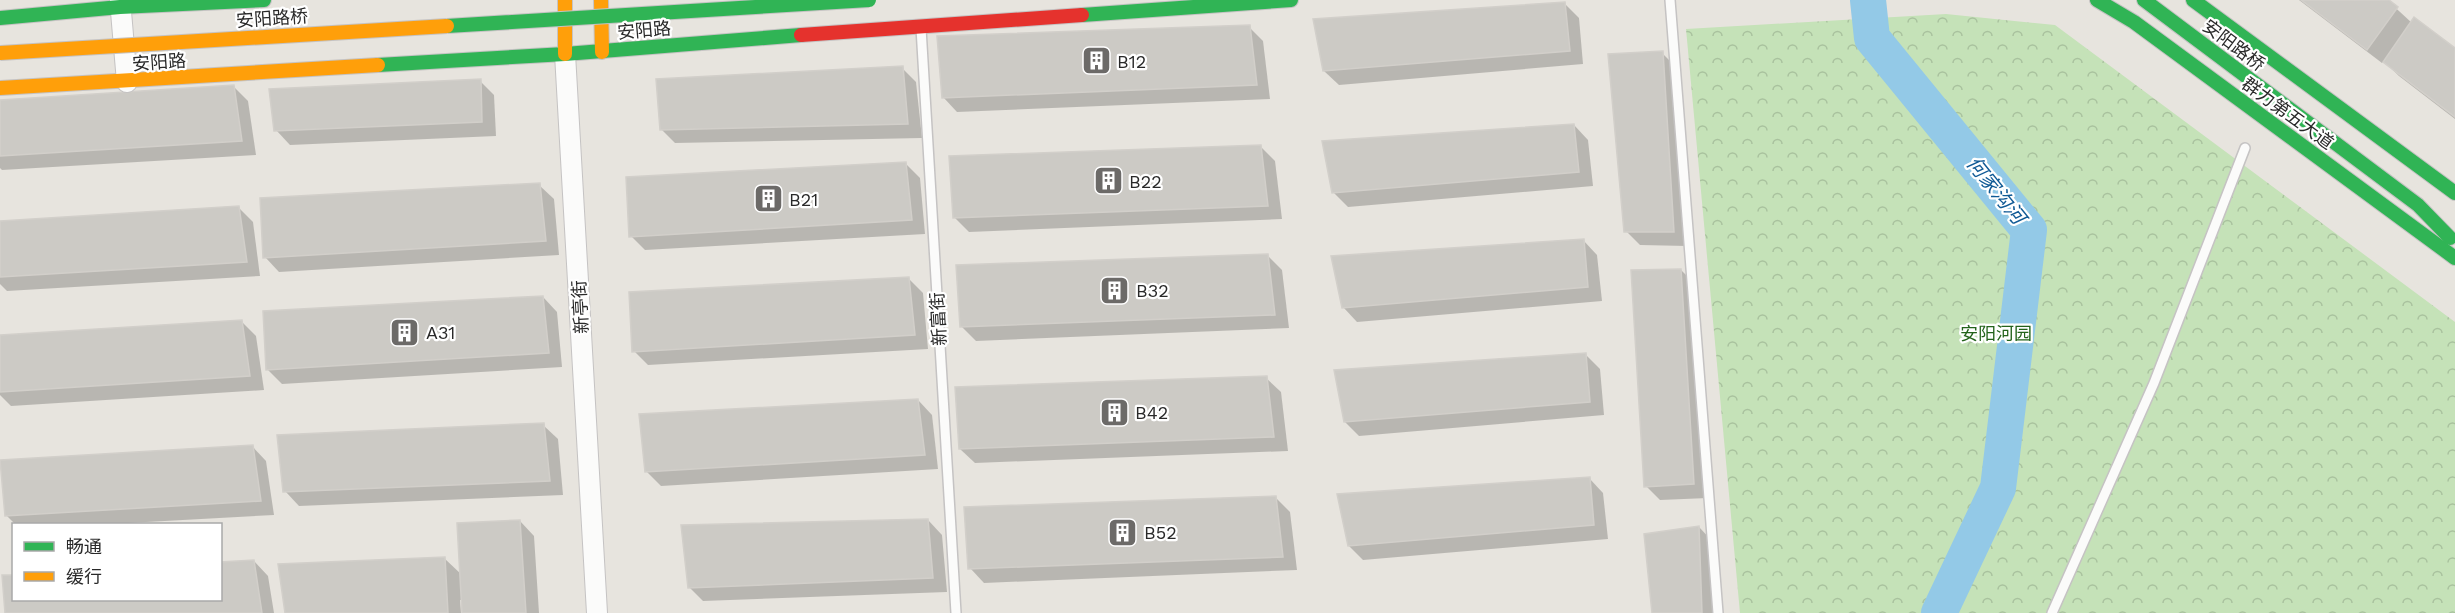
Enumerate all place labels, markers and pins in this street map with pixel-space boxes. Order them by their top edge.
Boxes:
building icon: B12 [1080,45,1112,77]
place label: B12 [1117,51,1146,72]
building icon: B22 [1092,165,1124,197]
place label: B22 [1129,171,1162,192]
building icon: B21 [752,183,784,215]
place label: B21 [789,189,818,210]
building icon: B32 [1099,274,1131,306]
place label: B32 [1136,280,1169,301]
building icon: A31 [389,316,421,348]
place label: A31 [426,322,455,343]
building icon: B42 [1098,396,1130,428]
place label: B42 [1135,402,1168,423]
building icon: B52 [1107,516,1139,548]
place label: B52 [1144,522,1177,543]

